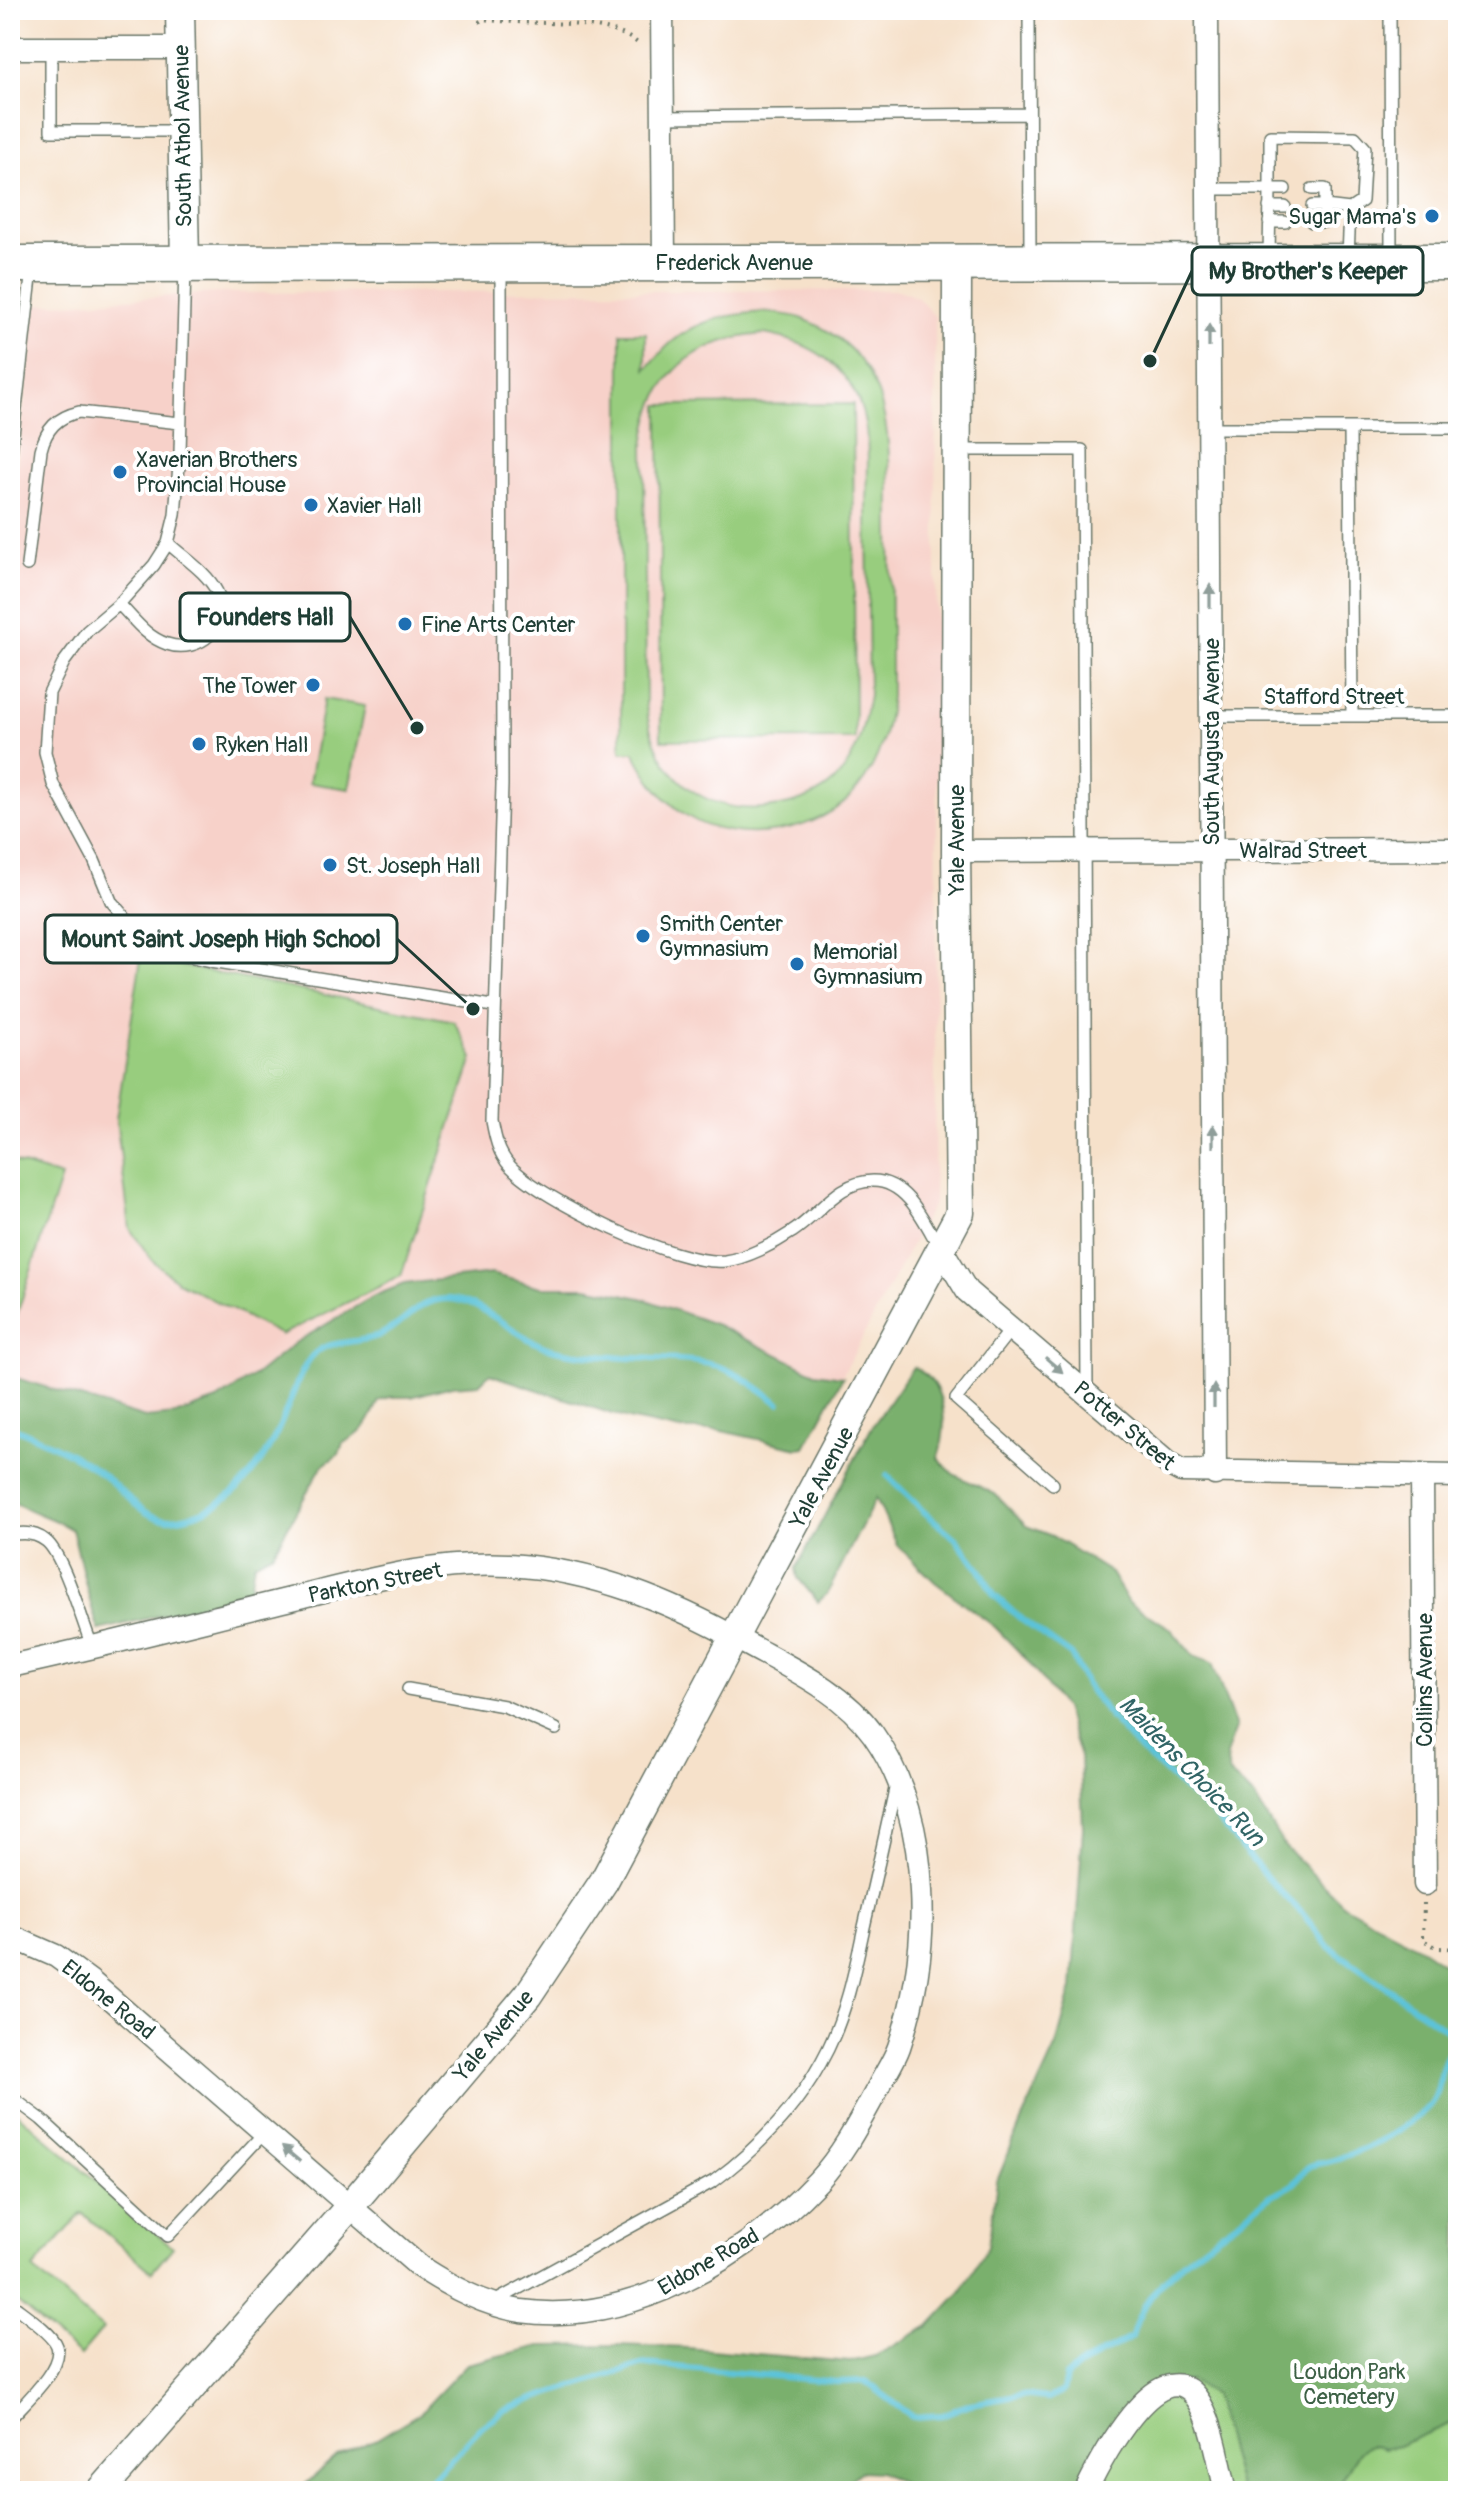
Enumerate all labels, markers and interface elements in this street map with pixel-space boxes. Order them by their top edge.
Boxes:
street label: South Athol Avenue [167,44,199,228]
place label: Sugar Mama's [1288,203,1416,231]
marker: Sugar Mama's [1423,207,1441,225]
callout: My Brother's Keeper [1192,247,1423,295]
street label: Frederick Avenue [655,249,813,277]
text: My Brother's Keeper [1208,257,1408,286]
one-way arrow [1203,323,1215,348]
place label: Xaverian Brothers Provincial House [136,446,298,499]
marker: Xaverian Brothers Provincial House [111,463,129,481]
place label: Xavier Hall [327,492,422,520]
marker: Xavier Hall [302,496,320,514]
one-way arrow [1204,583,1216,608]
callout: Founders Hall [180,593,350,641]
text: Founders Hall [196,603,334,632]
place label: Fine Arts Center [421,611,576,639]
marker: Fine Arts Center [396,615,414,633]
street label: South Augusta Avenue [1198,638,1226,846]
place label: The Tower [202,672,297,700]
marker: The Tower [304,676,322,694]
street label: Stafford Street [1264,683,1405,711]
place label: Ryken Hall [215,731,309,759]
marker: Ryken Hall [190,735,208,753]
street label: Yale Avenue [943,785,971,896]
street label: Walrad Street [1239,837,1367,865]
place label: St. Joseph Hall [346,852,480,880]
marker: St. Joseph Hall [321,856,339,874]
place label: Smith Center Gymnasium [659,910,783,963]
callout: Mount Saint Joseph High School [45,915,397,963]
text: Mount Saint Joseph High School [61,925,381,954]
marker: Smith Center Gymnasium [634,927,652,945]
place label: Memorial Gymnasium [813,938,923,991]
marker: Memorial Gymnasium [788,955,806,973]
one-way arrow [1207,1123,1219,1148]
one-way arrow [1044,1356,1063,1374]
street label: Potter Street [1068,1375,1181,1477]
one-way arrow [1208,1383,1221,1408]
street label: Yale Avenue [783,1422,860,1534]
street label: Parkton Street [306,1556,445,1610]
street label: Collins Avenue [1411,1613,1439,1747]
water label: Maidens Choice Run [1113,1690,1272,1853]
street label: Eldone Road [56,1954,161,2046]
street label: Yale Avenue [447,1984,540,2088]
one-way arrow [281,2146,301,2163]
street label: Eldone Road [653,2222,764,2302]
park label: Loudon Park Cemetery [1293,2358,1405,2411]

